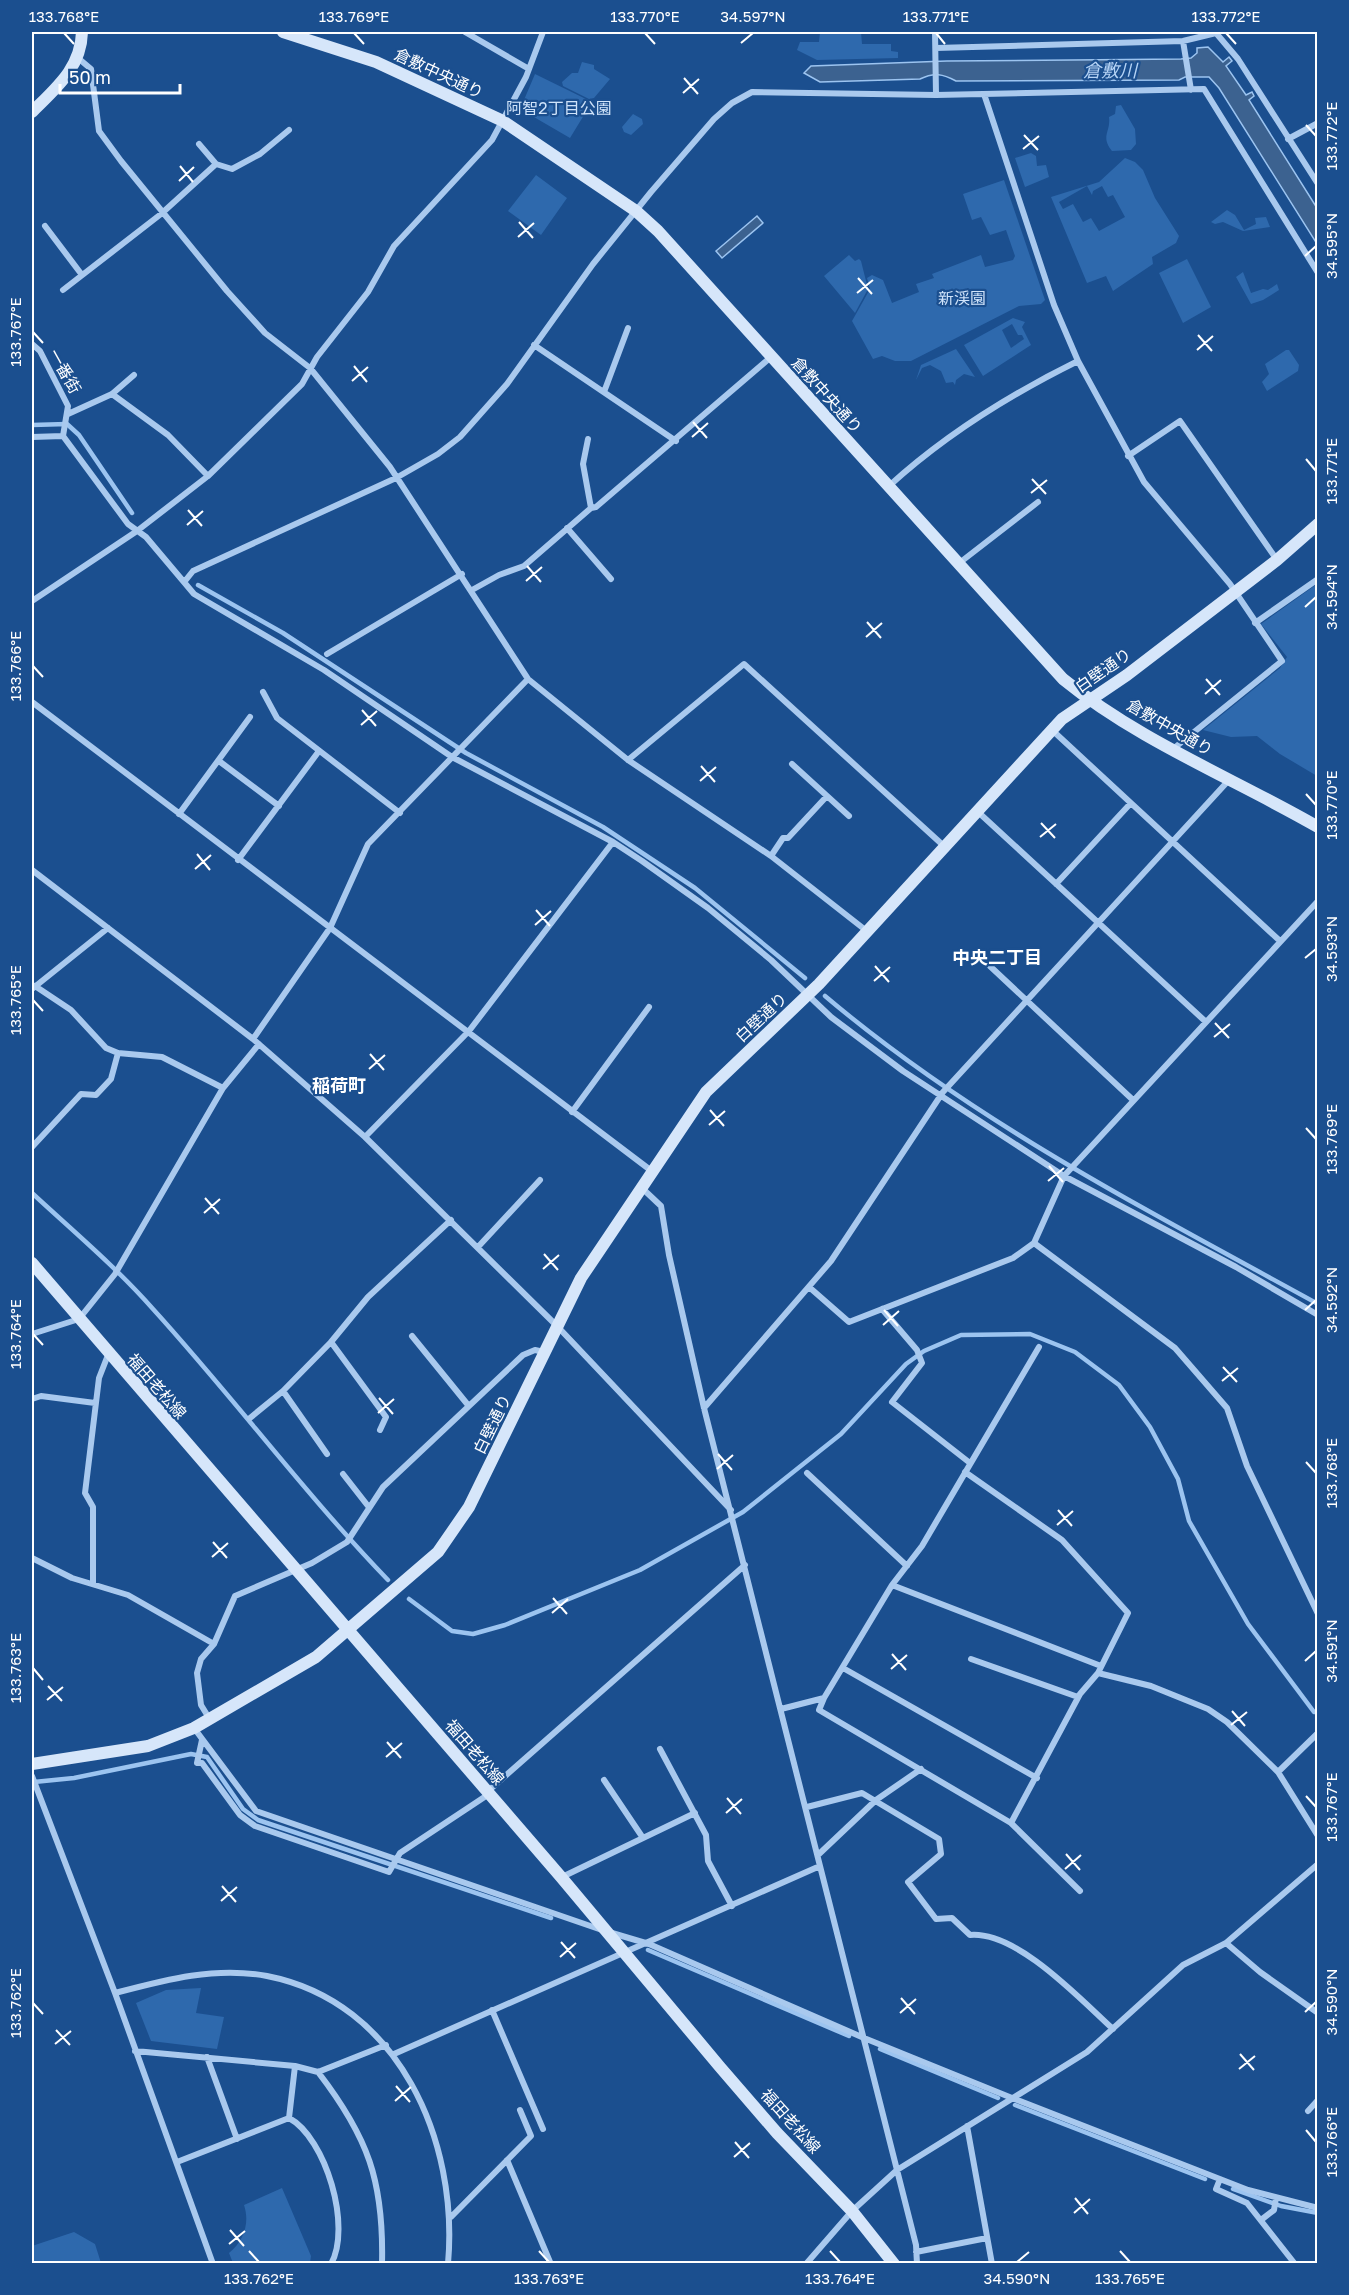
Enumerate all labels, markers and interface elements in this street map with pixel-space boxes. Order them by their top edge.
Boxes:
text: 133.768°E [29,7,99,25]
text: 133.769°E [319,7,389,25]
text: 133.770°E [610,7,680,25]
text: 34.597°N [720,7,786,25]
text: 133.771°E [903,7,969,25]
text: 133.772°E [1192,7,1260,25]
street label: 倉敷中央通り [391,44,487,102]
scale bar [60,57,180,95]
water label: 倉敷川 [1083,59,1139,81]
text: 50 m [69,66,111,88]
park label: 阿智2丁目公園 [506,98,612,118]
text: 133.772°E [1322,102,1340,170]
text: 34.595°N [1322,213,1340,279]
park label: 新渓園 [938,288,986,308]
text: 133.767°E [6,297,24,367]
street label: 一番街 [45,345,85,397]
street label: 倉敷中央通り [787,353,867,437]
text: 133.771°E [1322,438,1340,504]
text: 34.594°N [1322,564,1340,630]
text: 133.766°E [6,631,24,701]
street label: 白壁通り [1071,643,1135,697]
street label: 倉敷中央通り [1123,694,1217,760]
text: 133.770°E [1322,770,1340,840]
text: 34.593°N [1322,916,1340,982]
district label: 中央二丁目 [952,946,1042,968]
text: 133.765°E [6,965,24,1035]
street label: 白壁通り [731,988,791,1046]
district label: 稲荷町 [312,1074,366,1096]
text: 133.769°E [1322,1104,1340,1174]
text: 34.592°N [1322,1267,1340,1333]
text: 133.764°E [6,1299,24,1369]
street label: 福田老松線 [123,1349,191,1423]
street label: 白壁通り [469,1391,515,1457]
text: 133.768°E [1322,1438,1340,1508]
text: 34.591°N [1322,1619,1340,1683]
text: 133.763°E [6,1633,24,1703]
street label: 福田老松線 [441,1715,509,1789]
text: 133.767°E [1322,1772,1340,1842]
text: 133.762°E [6,1968,24,2038]
text: 34.590°N [1322,1969,1340,2035]
street label: 福田老松線 [757,2085,825,2157]
text: 133.766°E [1322,2107,1340,2177]
text: 133.762°E [224,2269,294,2287]
text: 133.763°E [514,2269,584,2287]
text: 133.764°E [805,2269,875,2287]
text: 34.590°N [984,2269,1050,2287]
text: 133.765°E [1095,2269,1165,2287]

